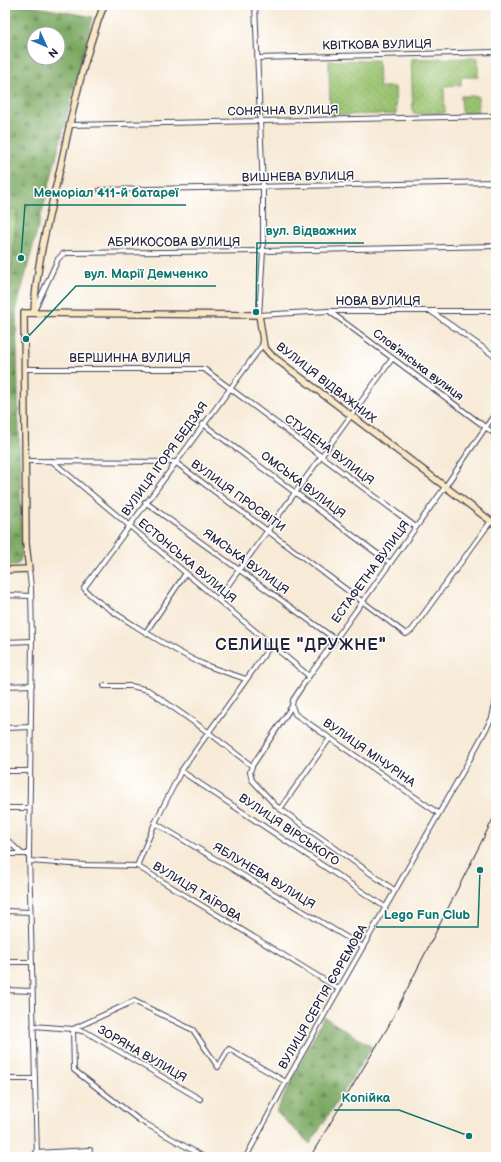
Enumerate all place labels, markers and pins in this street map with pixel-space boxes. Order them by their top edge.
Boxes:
callout: Меморіал 411-й батареї [25,180,186,205]
callout: вул. Відважних [257,218,364,243]
callout: вул. Марії Демченко [76,261,216,286]
callout: Lego Fun Club [376,902,478,927]
callout: Копійка [334,1085,399,1110]

